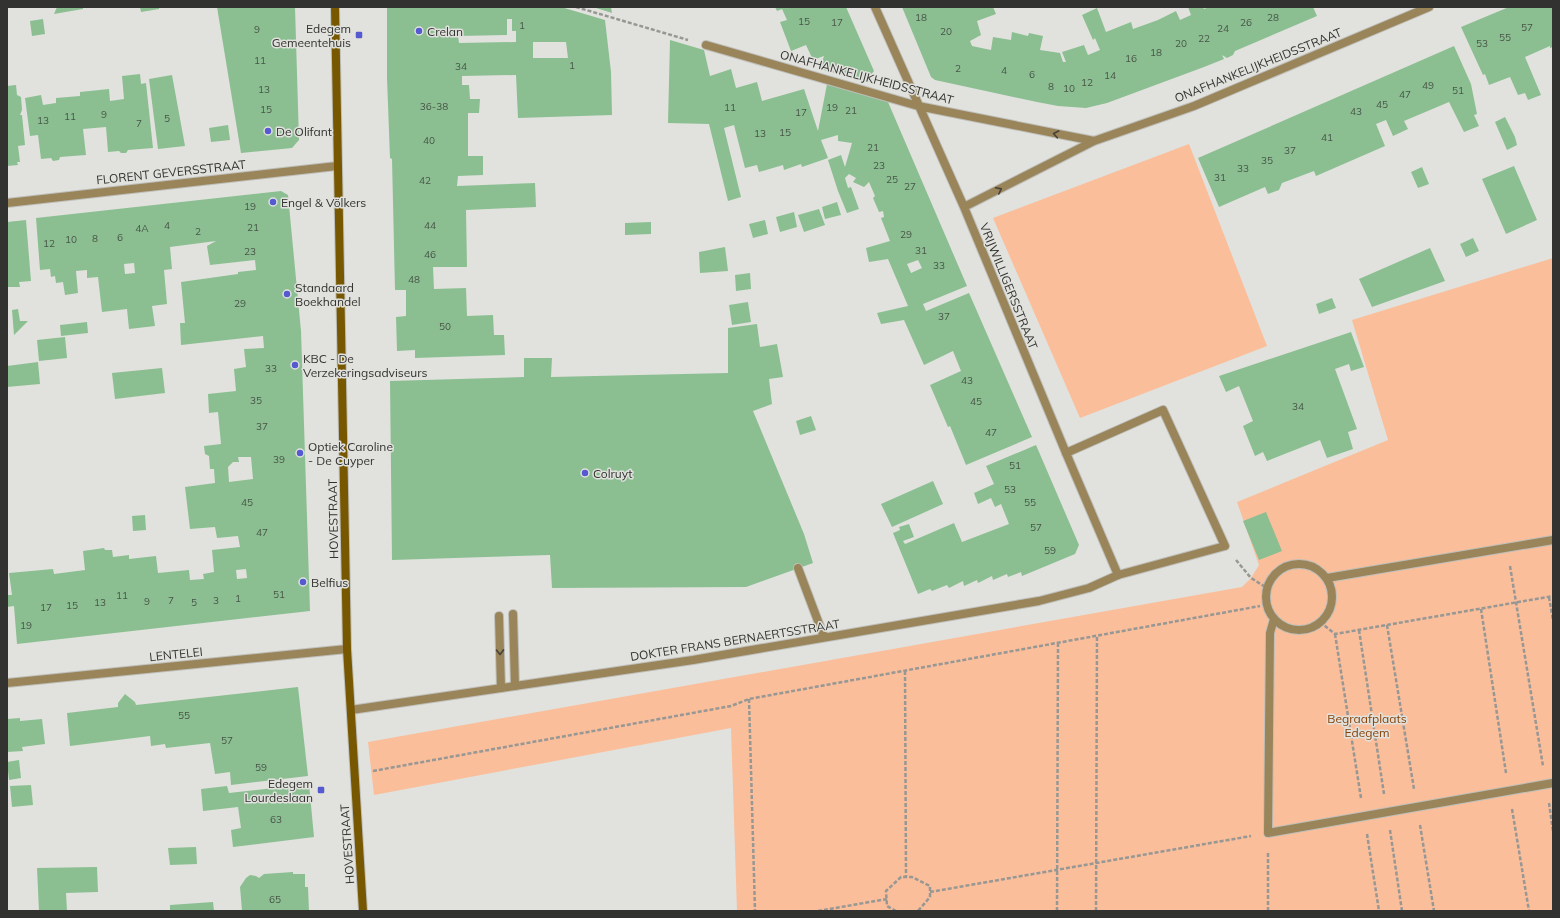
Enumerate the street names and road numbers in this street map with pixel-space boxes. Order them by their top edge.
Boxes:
street label: ONAFHANKELIJKHEIDSSTRAAT [1172,24,1345,106]
street label: ONAFHANKELIJKHEIDSSTRAAT [779,47,956,108]
street label: FLORENT GEVERSSTRAAT [95,157,247,187]
street label: VRIJWILLIGERSSTRAAT [977,221,1041,352]
street label: HOVESTRAAT [325,478,341,559]
street label: DOKTER FRANS BERNAERTSSTRAAT [629,616,842,664]
street label: LENTELEI [149,644,203,664]
street label: HOVESTRAAT [337,803,357,885]

